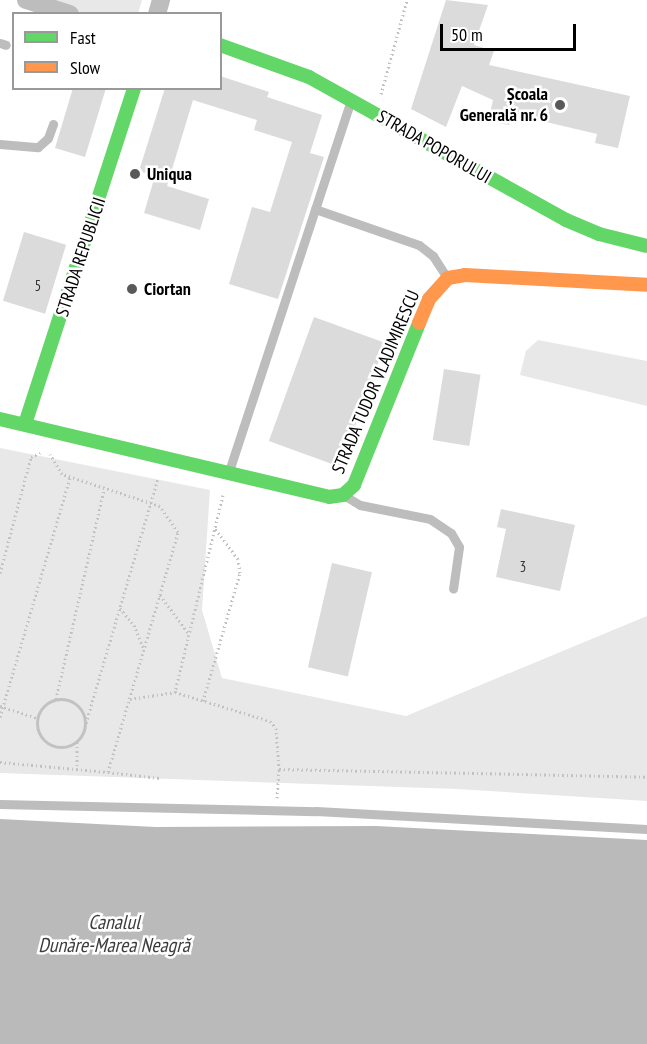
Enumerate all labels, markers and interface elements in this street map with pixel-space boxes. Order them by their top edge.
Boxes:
legend [12,12,222,90]
scale bar [443,12,580,50]
text: 50 m [451,23,483,46]
text: Fast [70,26,96,49]
text: Slow [70,56,100,79]
place label: Școala Generală nr. 6 [459,84,548,127]
marker: Școala Generală nr. 6 [553,98,567,112]
street label: STRADA POPORULUI [373,106,495,188]
place label: Uniqua [147,163,192,185]
marker: Uniqua [128,167,142,181]
street label: STRADA REPUBLICII [51,194,111,320]
house number: 5 [35,277,41,295]
place label: Ciortan [144,278,191,300]
marker: Ciortan [125,282,139,296]
street label: STRADA TUDOR VLADIMIRESCU [327,286,425,478]
house number: 3 [520,558,526,576]
water label: Canalul Dunăre-Marea Neagră [38,911,190,958]

